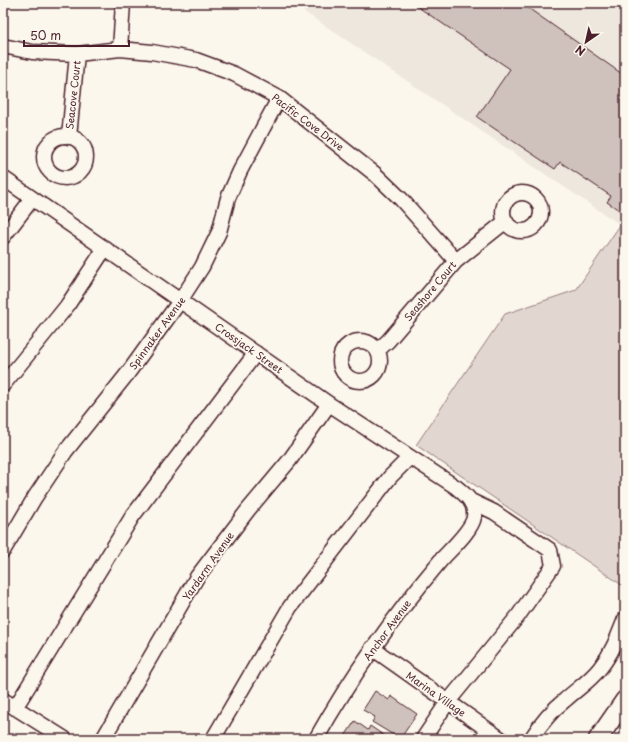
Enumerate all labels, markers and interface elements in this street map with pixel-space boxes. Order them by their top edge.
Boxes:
scale bar [24,22,129,48]
north arrow [566,22,606,62]
text: 50 m [30,26,61,44]
text: N [572,41,588,60]
street label: Seacove Court [61,60,84,130]
street label: Pacific Cove Drive [269,89,348,154]
street label: Seashore Court [400,257,459,324]
street label: Spinnaker Avenue [125,293,188,372]
street label: Crossjack Street [212,319,286,377]
street label: Yardarm Avenue [178,528,237,603]
street label: Anchor Avenue [359,596,414,663]
street label: Marina Village [403,667,469,720]

